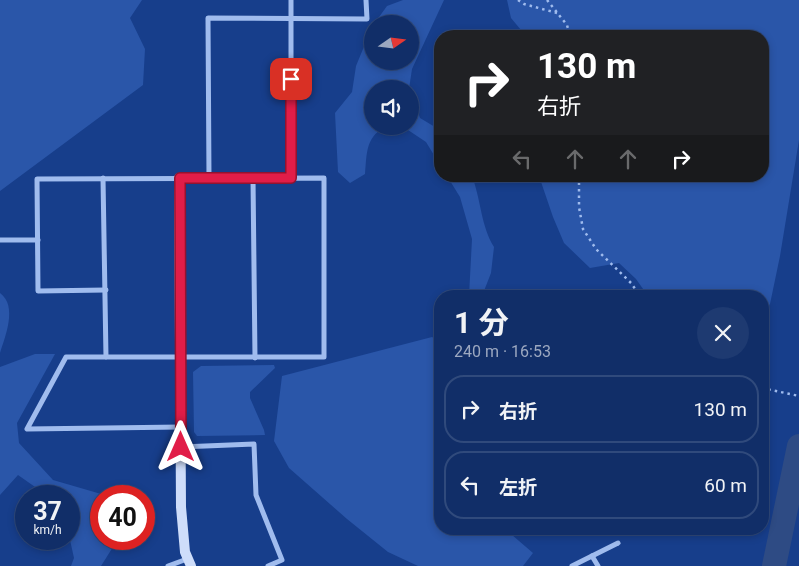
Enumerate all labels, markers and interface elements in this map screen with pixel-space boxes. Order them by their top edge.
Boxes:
north arrow [364,15,419,70]
map controls [364,15,419,135]
text: 130 m [537,46,636,87]
icon: right [454,50,519,115]
pin [270,58,312,100]
icon: arrive [277,65,305,93]
button: sound [364,80,419,135]
text: 右折 [537,94,581,119]
icon: left [508,145,536,173]
icon: ahead [561,145,589,173]
icon: ahead [614,145,642,173]
icon: right [667,145,695,173]
text: 1 分 [454,305,509,340]
button: close [697,307,749,359]
text: 240 m · 16:53 [454,342,551,361]
icon: right [456,395,484,423]
text: 130 m [694,398,747,421]
text: 右折 [499,400,537,423]
position arrow [154,420,206,472]
icon: left [456,471,484,499]
text: 60 m [704,474,747,497]
text: 左折 [499,476,537,499]
speed limit sign: 40 [90,485,155,550]
text: 37 [33,497,62,526]
text: km/h [33,523,62,537]

